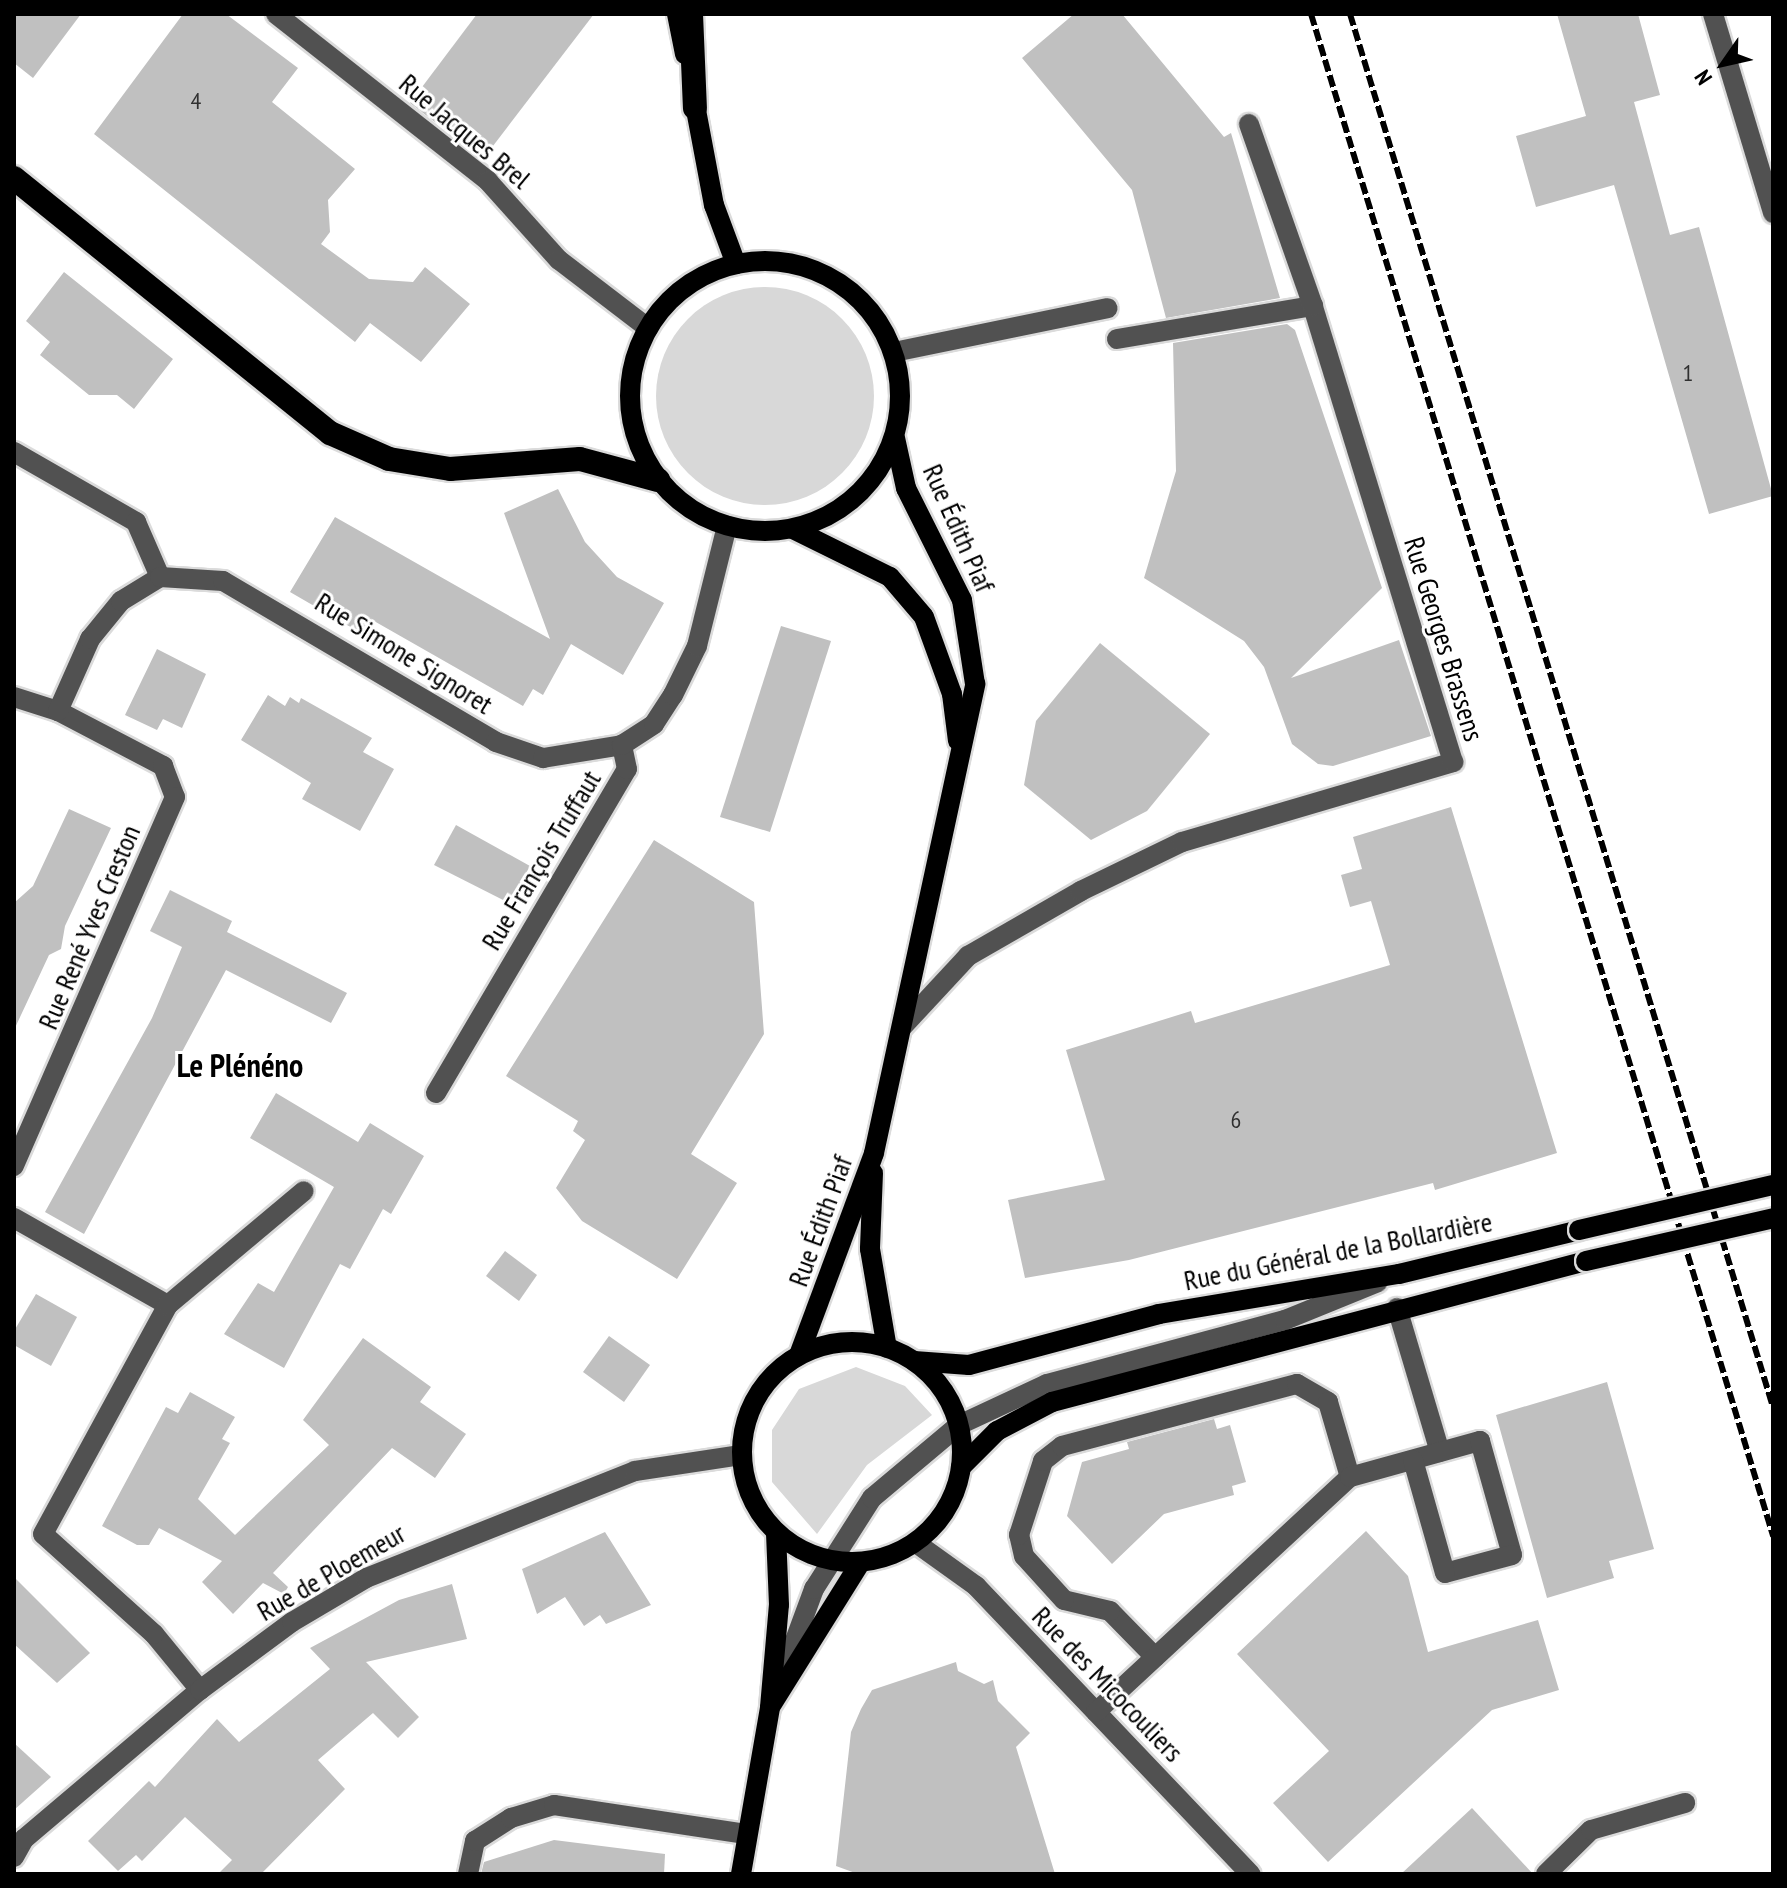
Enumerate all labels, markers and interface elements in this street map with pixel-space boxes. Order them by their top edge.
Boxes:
north arrow [1683,24,1763,104]
text: N [1688,65,1718,90]
street label: Rue Jacques Brel [393,66,537,196]
house number: 4 [191,87,201,115]
house number: 1 [1683,359,1693,387]
street label: Rue Édith Piaf [916,459,1002,597]
street label: Rue Georges Brassens [1397,533,1491,745]
street label: Rue Simone Signoret [309,585,499,721]
street label: Rue François Truffaut [474,764,608,956]
street label: Rue René Yves Creston [31,820,147,1034]
district label: Le Plénéno [177,1046,303,1084]
house number: 6 [1231,1106,1241,1134]
street label: Rue Édith Piaf [781,1151,859,1291]
street label: Rue du Général de la Bollardière [1181,1205,1495,1297]
street label: Rue de Ploemeur [251,1516,411,1628]
street label: Rue des Micocouliers [1026,1599,1190,1769]

